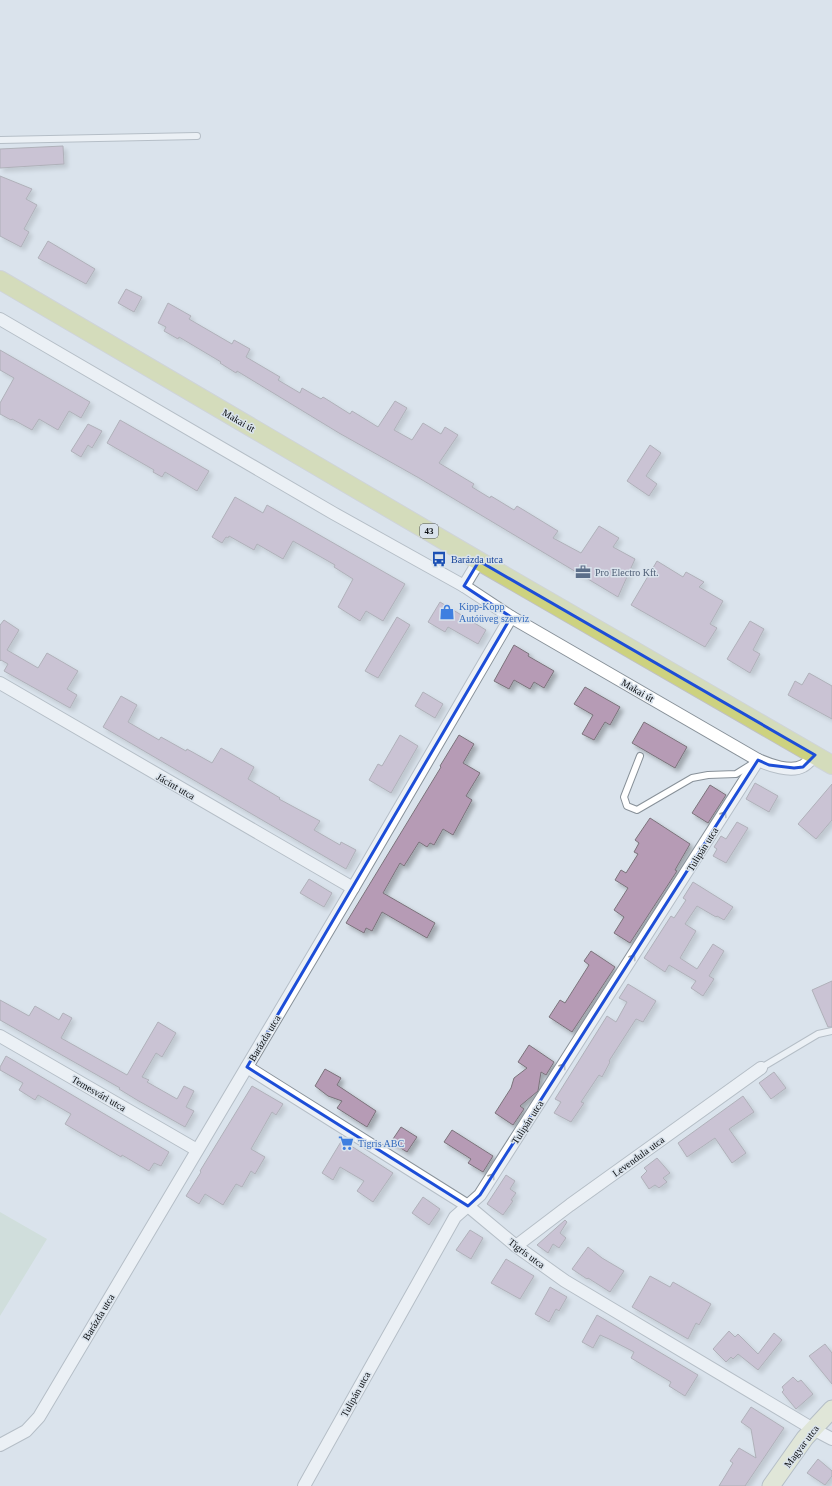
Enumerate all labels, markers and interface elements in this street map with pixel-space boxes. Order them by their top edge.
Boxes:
street label: Makai út [220,407,257,434]
road number: 43 [420,524,438,538]
bus stop icon: Barázda utca [430,550,448,568]
place label: Barázda utca [451,554,503,565]
office icon: Pro Electro Kft. [574,563,592,581]
place label: Pro Electro Kft. [595,567,659,578]
place label: Kipp-Kopp Autóüveg szervíz [459,601,530,624]
shop icon: Kipp-Kopp Autóüveg szervíz [438,603,456,621]
street label: Makai út [619,677,656,704]
street label: Jácint utca [155,771,197,802]
one-way arrow [719,811,727,818]
street label: Tulipán utca [685,825,721,873]
one-way arrow [628,954,636,961]
street label: Barázda utca [246,1013,283,1063]
one-way arrow [558,1064,565,1071]
street label: Temesvári utca [70,1074,128,1114]
street label: Tulipán utca [509,1098,546,1146]
supermarket icon: Tigris ABC [337,1134,355,1152]
street label: Levendula utca [610,1134,667,1179]
place label: Tigris ABC [358,1138,404,1149]
one-way arrow [488,1173,495,1180]
street label: Tigris utca [506,1236,547,1271]
street label: Barázda utca [80,1292,117,1342]
street label: Tulipán utca [339,1369,373,1419]
street label: Magyar utca [782,1422,821,1470]

